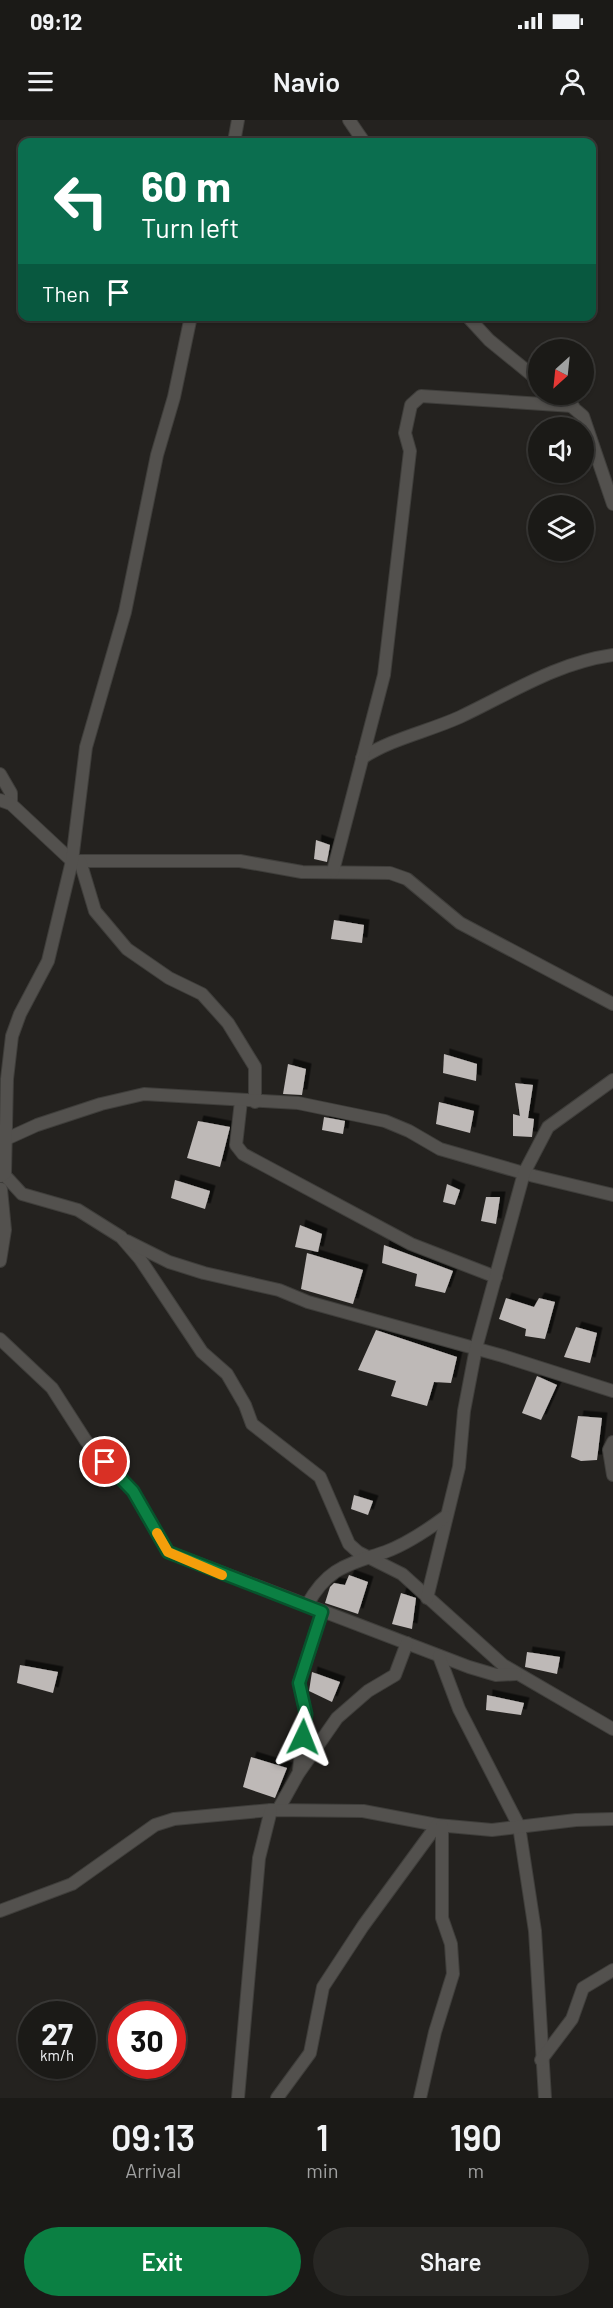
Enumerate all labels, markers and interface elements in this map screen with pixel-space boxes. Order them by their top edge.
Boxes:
text: 09:12 [30,8,82,34]
icon: menu [24,65,57,98]
text: Navio [273,65,340,97]
icon: person [556,65,589,98]
text: 60 m [141,160,231,210]
icon: left [42,162,120,240]
text: Turn left [141,211,239,243]
icon: arrive [102,276,135,309]
text: Then [42,280,90,306]
north arrow [528,339,594,405]
map controls [528,339,594,561]
button: sound [528,417,594,483]
button: layers [528,495,594,561]
pin [79,1436,130,1487]
icon: arrive [88,1445,121,1478]
position arrow [271,1705,335,1769]
speed limit sign: 30 [108,2001,186,2079]
text: 27 [41,2015,73,2051]
text: km/h [40,2046,74,2064]
text: 09:13 [111,2115,195,2158]
text: 1 [316,2115,329,2158]
text: 190 [450,2115,502,2158]
text: Arrival [125,2158,181,2182]
text: min [306,2158,339,2182]
text: m [468,2158,484,2182]
button: Exit [24,2227,301,2296]
button: Share [313,2227,589,2296]

